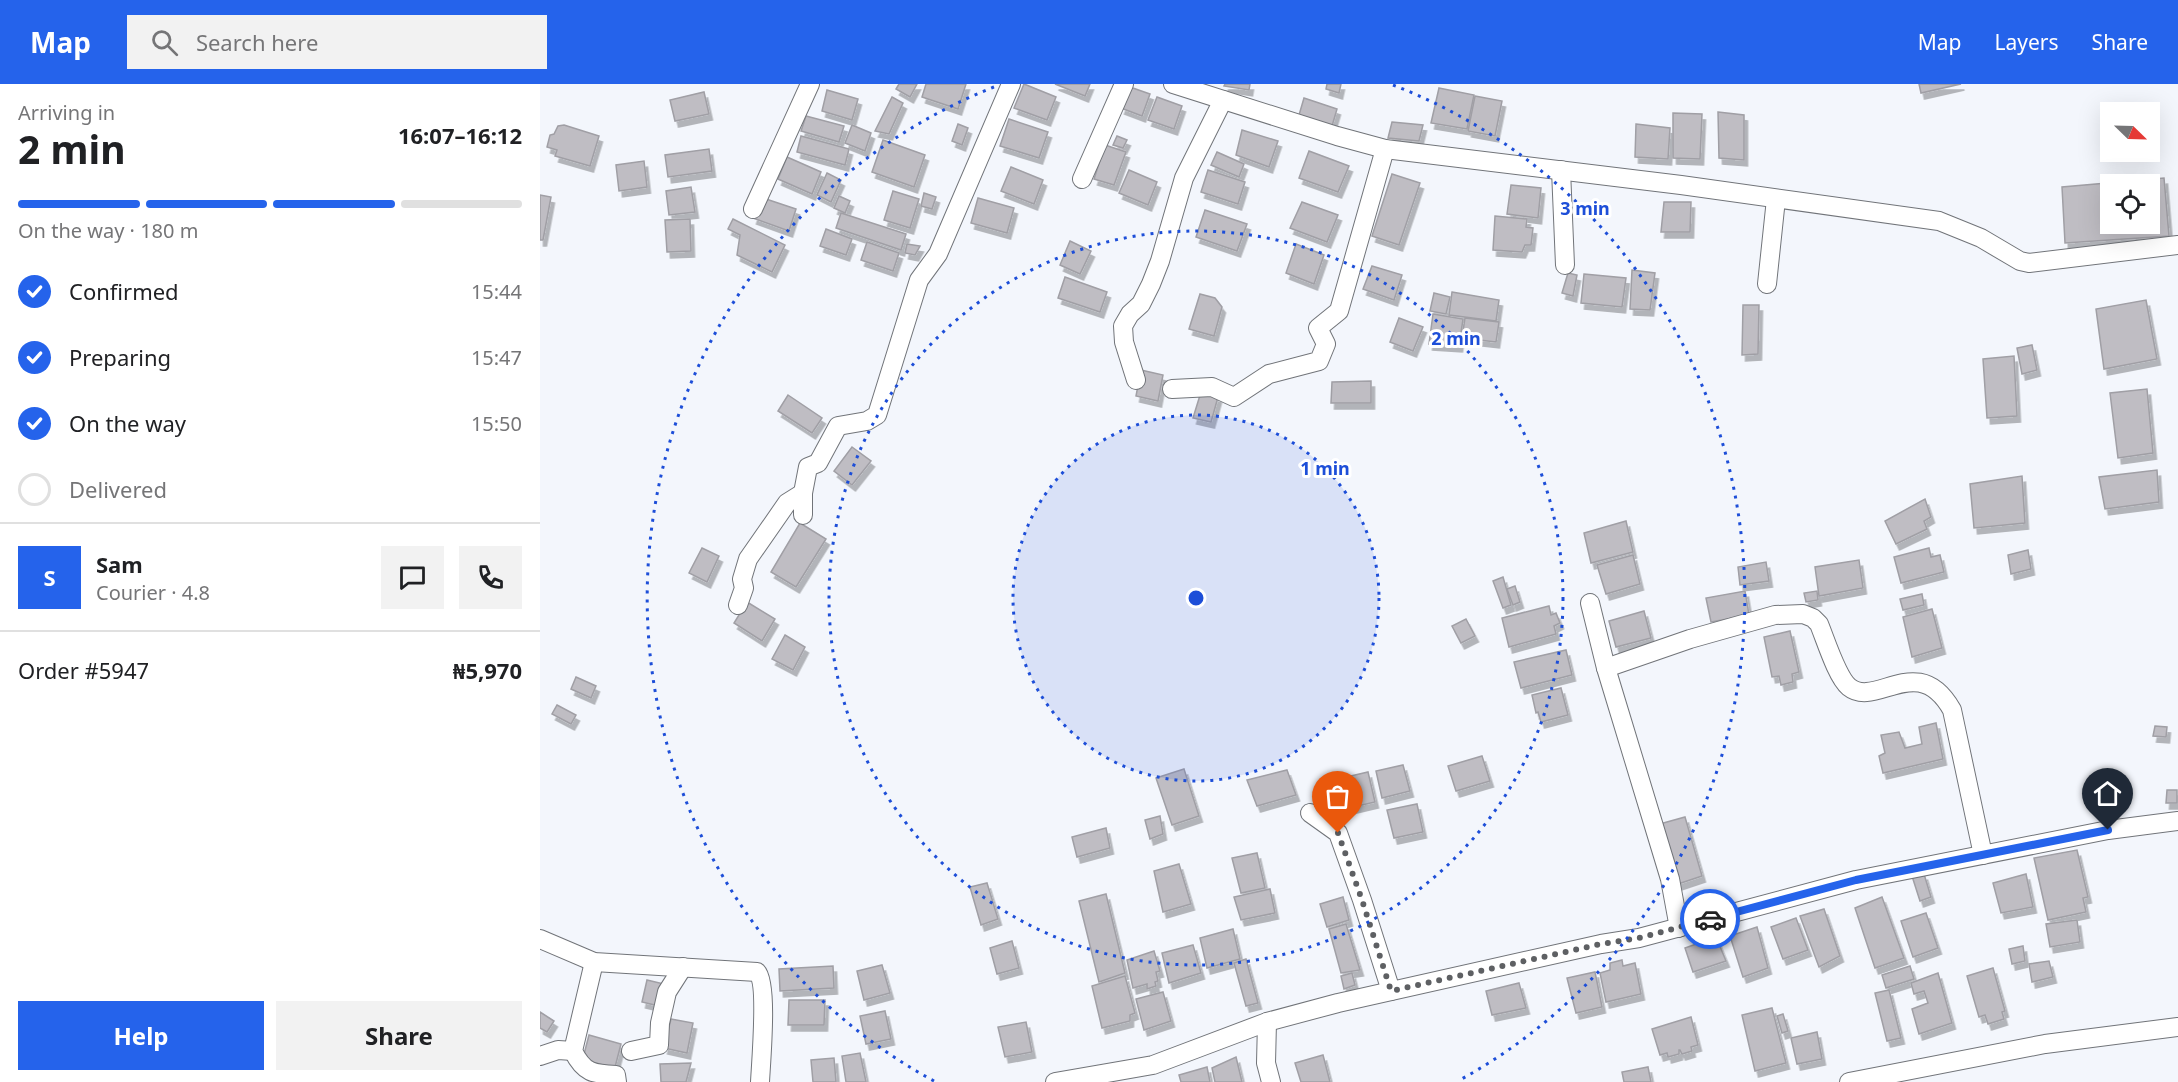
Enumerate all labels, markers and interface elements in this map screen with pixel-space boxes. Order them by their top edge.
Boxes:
search box [127,15,547,69]
text: Map [30,23,91,61]
icon: search [148,26,181,59]
text: Search here [196,27,318,57]
text: Map [1918,28,1962,56]
text: Layers [1995,28,2059,56]
text: Share [2092,28,2148,56]
text: Arriving in [18,99,115,126]
north arrow [2100,102,2160,162]
map controls [2100,102,2160,234]
text: 16:07–16:12 [398,120,522,150]
text: 2 min [18,122,125,175]
button: locate [2100,174,2160,234]
text: 3 min [1560,196,1610,220]
text: On the way · 180 m [18,217,198,244]
icon: check [18,275,51,308]
text: Confirmed [69,276,179,306]
text: 15:44 [471,278,522,305]
text: 2 min [1431,326,1481,350]
icon: check [18,341,51,374]
text: Preparing [69,342,171,372]
text: 15:47 [471,344,522,371]
icon: check [18,407,51,440]
text: On the way [69,408,186,438]
text: 15:50 [471,410,522,437]
text: 1 min [1300,456,1350,480]
text: Delivered [69,474,167,504]
button: chat [381,546,444,609]
button: phone [459,546,522,609]
text: Sam [96,549,143,579]
text: S [43,562,56,592]
text: Courier · 4.8 [96,579,210,606]
centre of rings [1186,588,1206,608]
text: Order #5947 [18,655,149,685]
text: ₦5,970 [453,655,522,685]
pin [2082,768,2133,830]
pin [1312,771,1363,833]
icon: home [2091,777,2124,810]
icon: bag [1321,780,1354,813]
courier [1680,889,1740,949]
icon: car [1694,903,1727,936]
button: Help [18,1001,264,1070]
button: Share [276,1001,522,1070]

